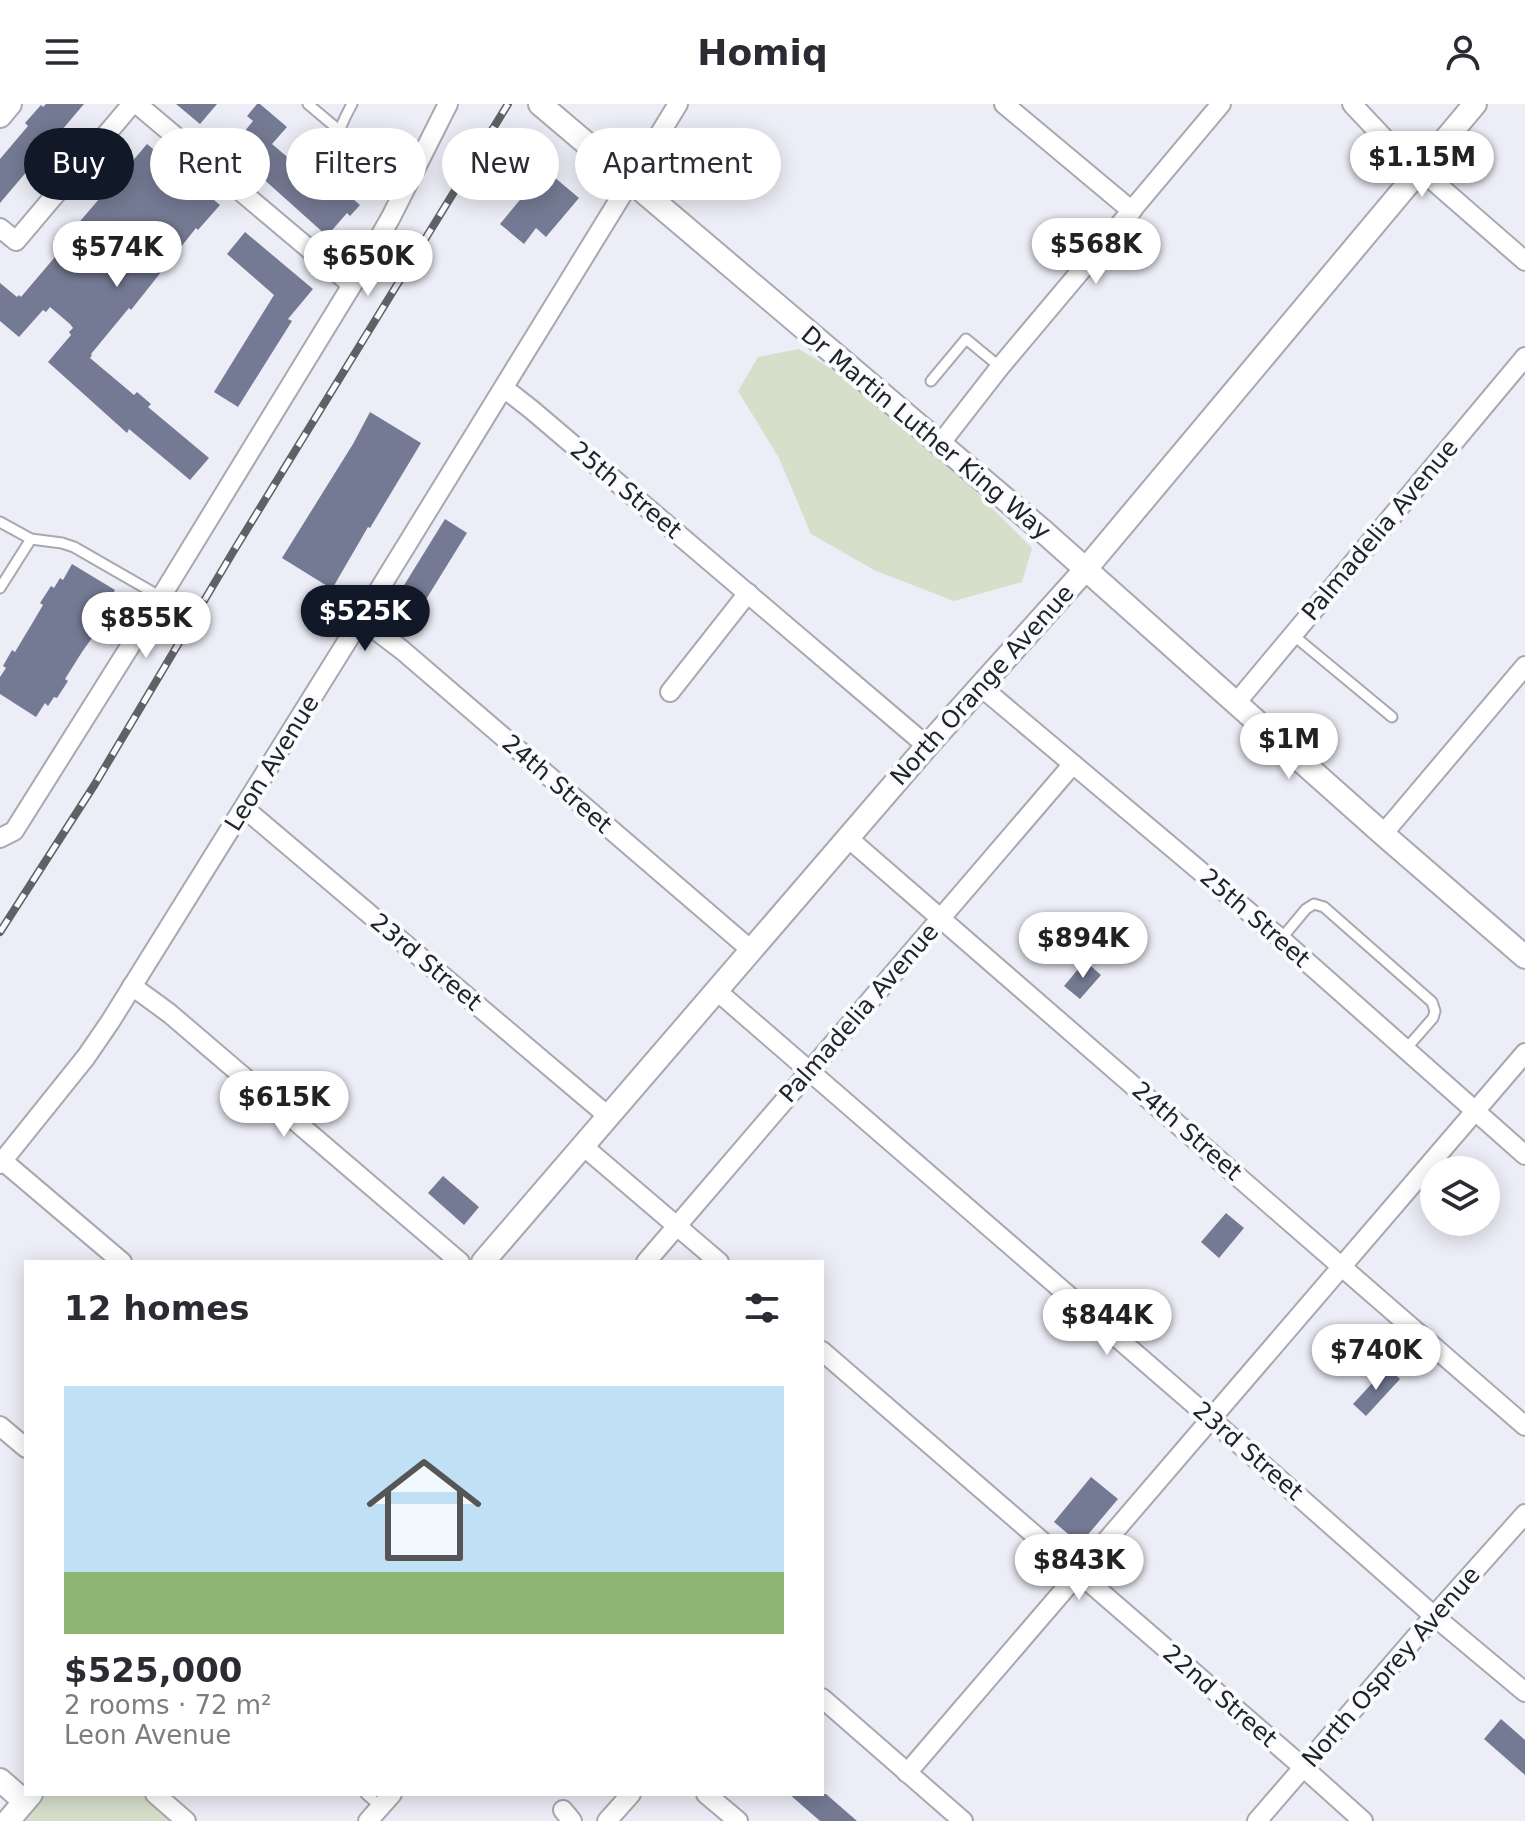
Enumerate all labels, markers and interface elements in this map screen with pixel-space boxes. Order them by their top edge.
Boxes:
icon: menu [40,30,84,74]
icon: person [1441,30,1485,74]
text: Homiq [697,32,828,73]
chip: Buy [24,128,134,200]
chip: Rent [150,128,270,200]
chip: Filters [286,128,426,200]
chip: New [442,128,559,200]
chip: Apartment [575,128,781,200]
pin: $1.15M [1357,131,1487,199]
text: $1.15M [1368,142,1476,172]
pin: $568K [1040,218,1152,286]
pin: $574K [61,221,173,289]
text: $568K [1050,229,1142,259]
pin: $650K [312,230,424,298]
text: $574K [71,232,163,262]
text: $650K [322,241,414,271]
street label: Dr Martin Luther King Way [796,320,1056,546]
street label: Palmadelia Avenue [1296,434,1464,626]
street label: 25th Street [565,436,687,544]
street label: North Orange Avenue [885,579,1079,791]
pin: $525K [309,585,421,653]
pin: $855K [90,592,202,660]
text: $525K [319,596,411,626]
text: $855K [100,603,192,633]
street label: Leon Avenue [219,690,325,836]
pin: $1M [1250,713,1328,781]
text: $1M [1258,724,1320,754]
street label: 24th Street [497,729,617,839]
street label: 25th Street [1195,863,1315,973]
street label: 23rd Street [365,908,487,1016]
pin: $894K [1027,912,1139,980]
street label: Palmadelia Avenue [774,918,944,1108]
text: $894K [1037,923,1129,953]
pin: $615K [228,1071,340,1139]
street label: 24th Street [1127,1076,1247,1186]
text: $615K [238,1082,330,1112]
map controls [1420,1156,1500,1236]
button: layers [1420,1156,1500,1236]
icon: filters [740,1286,784,1330]
text: 12 homes [64,1288,249,1328]
pin: $844K [1051,1289,1163,1357]
text: $844K [1061,1300,1153,1330]
pin: $740K [1320,1324,1432,1392]
text: $740K [1330,1335,1422,1365]
street label: 23rd Street [1188,1396,1308,1506]
icon: home [352,1438,496,1582]
pin: $843K [1023,1534,1135,1602]
text: $843K [1033,1545,1125,1575]
street label: North Osprey Avenue [1296,1561,1486,1773]
street label: 22nd Street [1157,1639,1283,1753]
text: $525,000 [64,1650,243,1690]
text: 2 rooms · 72 m² [64,1690,272,1720]
text: Leon Avenue [64,1720,231,1750]

